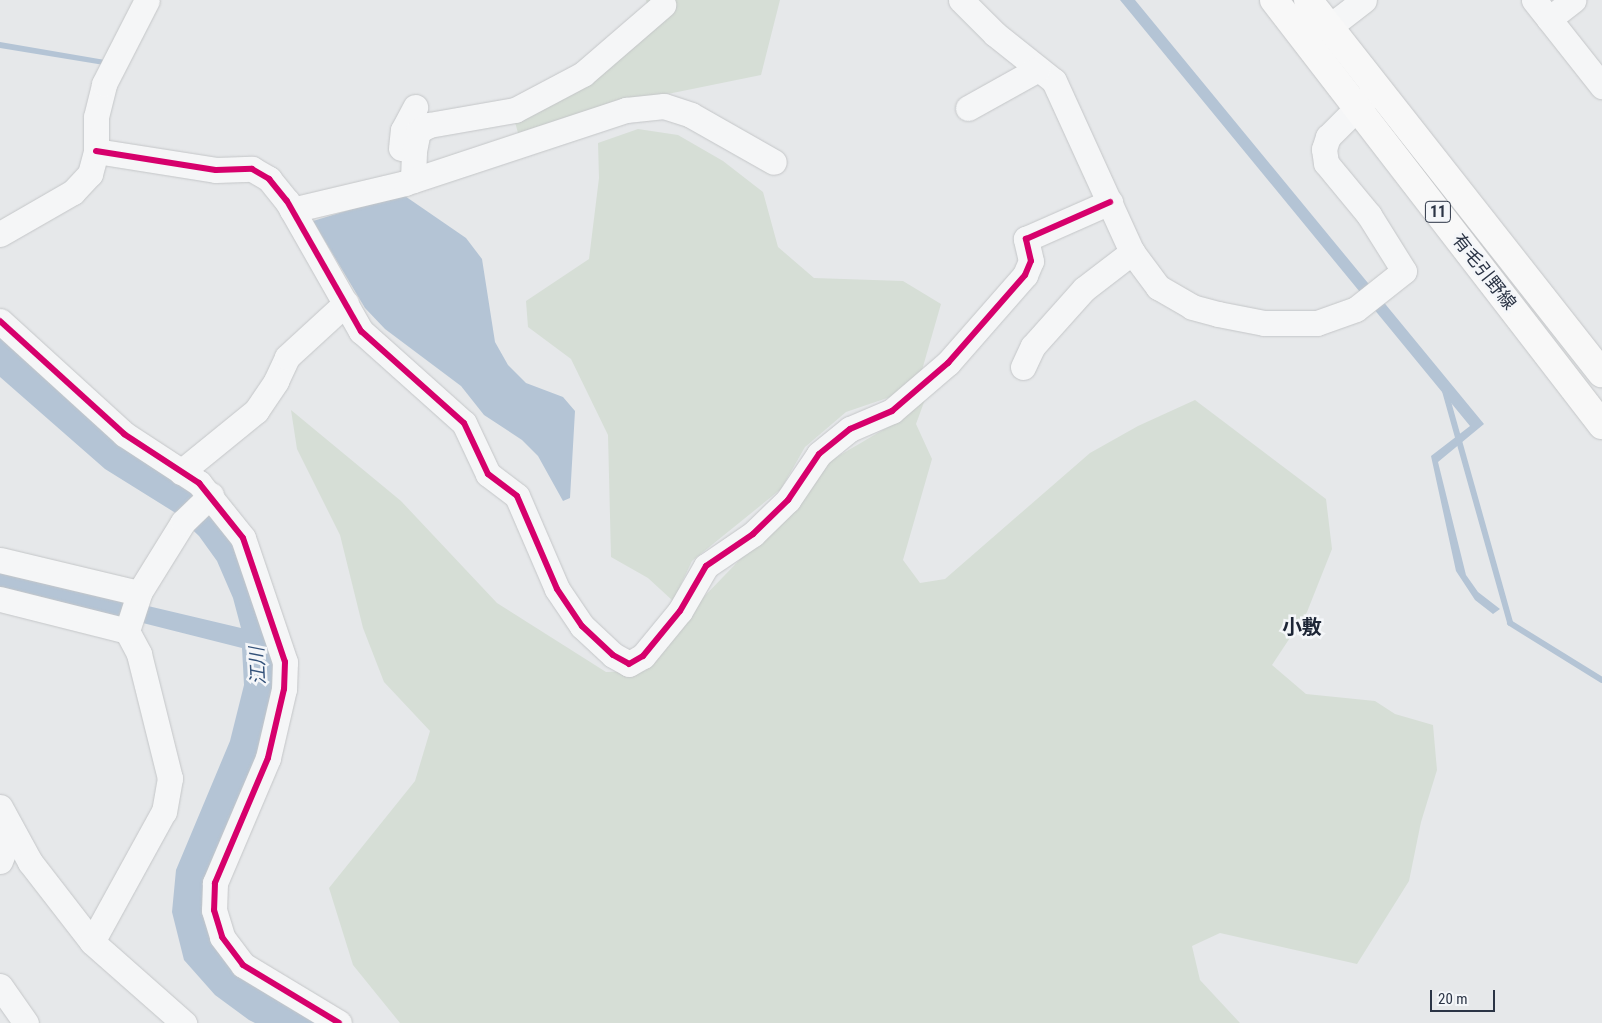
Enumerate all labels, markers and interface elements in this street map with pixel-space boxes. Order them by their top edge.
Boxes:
road number: 11 [1424,198,1452,226]
street label: 有毛引野線 [1448,230,1520,314]
district label: 小敷 [1282,615,1322,639]
water label: 江川 [246,646,270,686]
scale bar [1432,980,1497,1012]
text: 20 m [1438,990,1468,1008]

